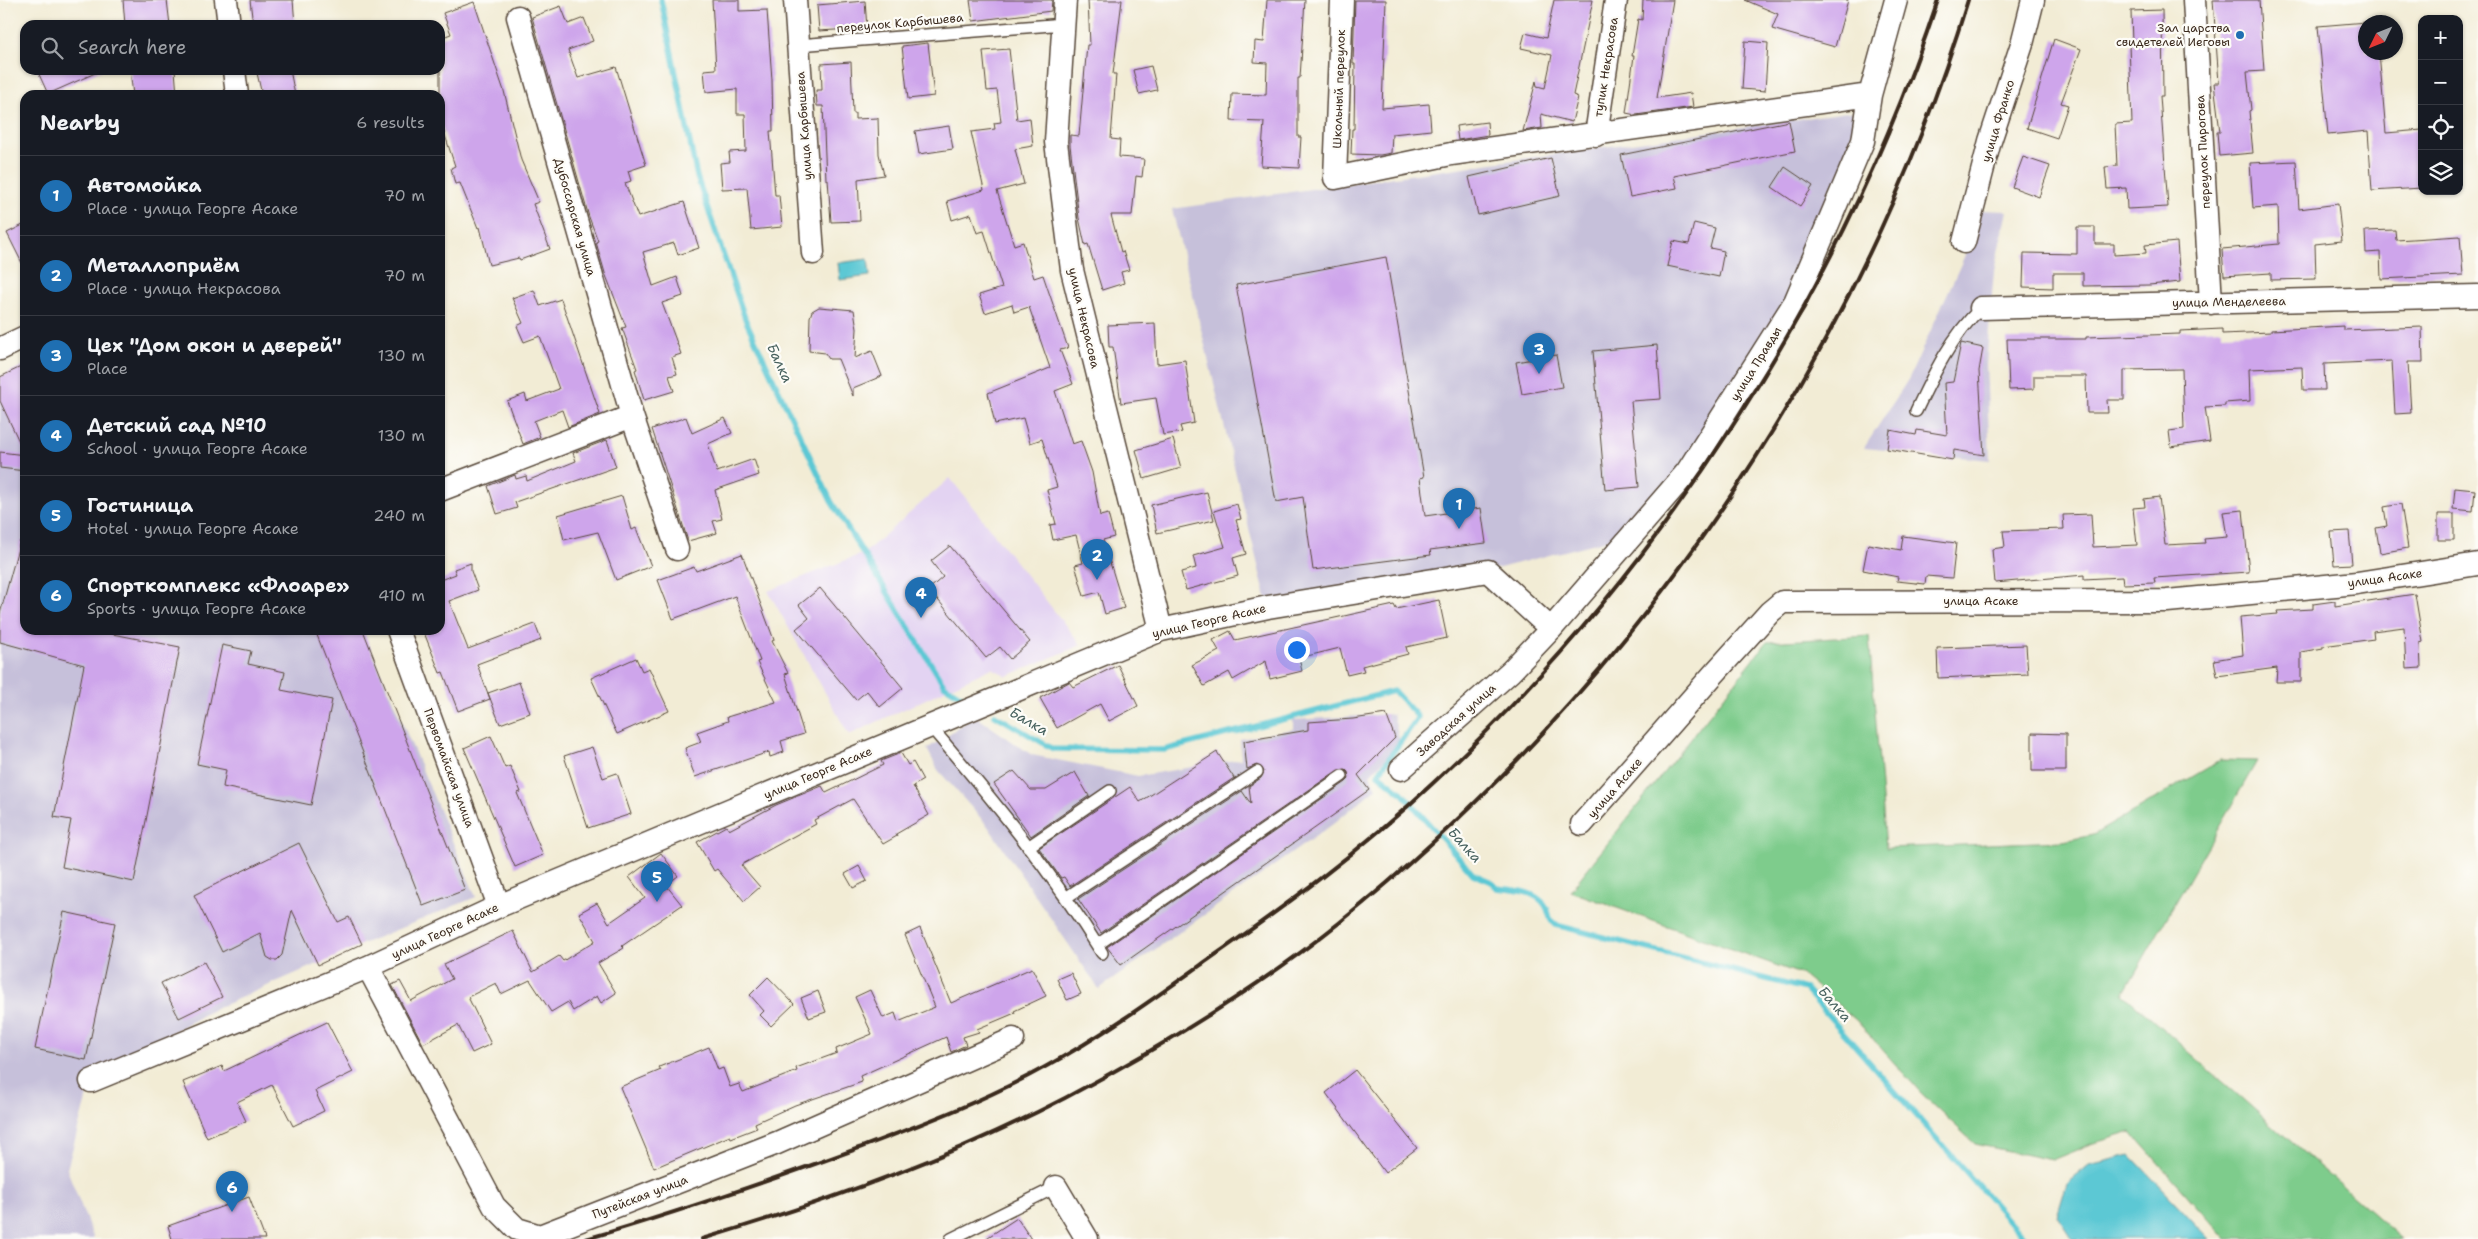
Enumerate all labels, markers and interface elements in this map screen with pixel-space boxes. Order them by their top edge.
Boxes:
street label: переулок Карбышева [836,9,964,37]
street label: тупик Некрасова [1590,15,1622,118]
north arrow [2358,15,2403,60]
map controls [2418,15,2463,195]
button: + [2418,15,2463,60]
search box [20,20,445,75]
place label: Зал царства свидетелей Иеговы [2116,20,2231,50]
street label: Школьный переулок [1329,29,1349,149]
marker: Зал царства свидетелей Иеговы [2234,29,2246,41]
icon: search [38,34,66,62]
text: Search here [78,35,187,60]
button: − [2418,60,2463,105]
street label: улица Карбышева [792,71,816,181]
street label: улица Франко [1978,78,2018,164]
street label: переулок Пирогова [2192,94,2214,209]
button: locate [2418,105,2463,150]
text: Nearby [40,109,120,137]
text: 6 results [356,112,425,133]
button: layers [2418,150,2463,195]
street label: Дубоссарская улица [550,156,600,279]
text: Автомойка [87,173,202,198]
text: 1 [52,185,60,206]
text: 70 m [384,185,425,206]
text: Place · улица Георге Асаке [87,198,298,219]
text: Металлоприём [87,253,240,278]
text: 2 [50,265,62,286]
text: 70 m [384,265,425,286]
street label: улица Некрасова [1065,266,1104,371]
text: Place · улица Некрасова [87,278,281,299]
street label: улица Менделеева [2172,293,2287,311]
street label: улица Правды [1727,324,1785,404]
text: Цех "Дом окон и дверей" [87,333,342,358]
pin: 3 [1523,333,1555,374]
water label: Балка [763,340,797,386]
text: 3 [50,345,62,366]
text: 130 m [378,345,425,366]
text: Place [87,358,128,379]
text: Детский сад №10 [87,413,267,438]
text: 4 [50,425,62,446]
text: 130 m [378,425,425,446]
text: School · улица Георге Асаке [87,438,308,459]
pin: 1 [1443,488,1475,529]
text: Гостиница [87,493,193,518]
text: 5 [51,505,61,526]
text: 240 m [373,505,425,526]
text: Hotel · улица Георге Асаке [87,518,299,539]
pin: 2 [1081,539,1113,580]
street label: улица Асаке [2347,565,2424,591]
text: Спорткомплекс «Флоаре» [87,573,349,598]
pin: 4 [905,577,937,618]
text: 6 [50,585,62,606]
text: 410 m [378,585,425,606]
street label: улица Асаке [1943,593,2019,609]
text: Sports · улица Георге Асаке [87,598,306,619]
street label: улица Георге Асаке [1151,600,1268,642]
your location [1284,637,1310,663]
street label: Заводская улица [1413,680,1500,760]
water label: Балка [1006,703,1052,739]
street label: Первомайская улица [420,706,478,830]
street label: улица Георге Асаке [761,743,875,803]
street label: улица Асаке [1584,754,1646,822]
water label: Балка [1444,823,1486,867]
pin: 5 [641,861,673,902]
street label: улица Георге Асаке [389,899,501,963]
water label: Балка [1815,982,1855,1026]
pin: 6 [216,1171,248,1212]
street label: Путейская улица [590,1171,691,1223]

